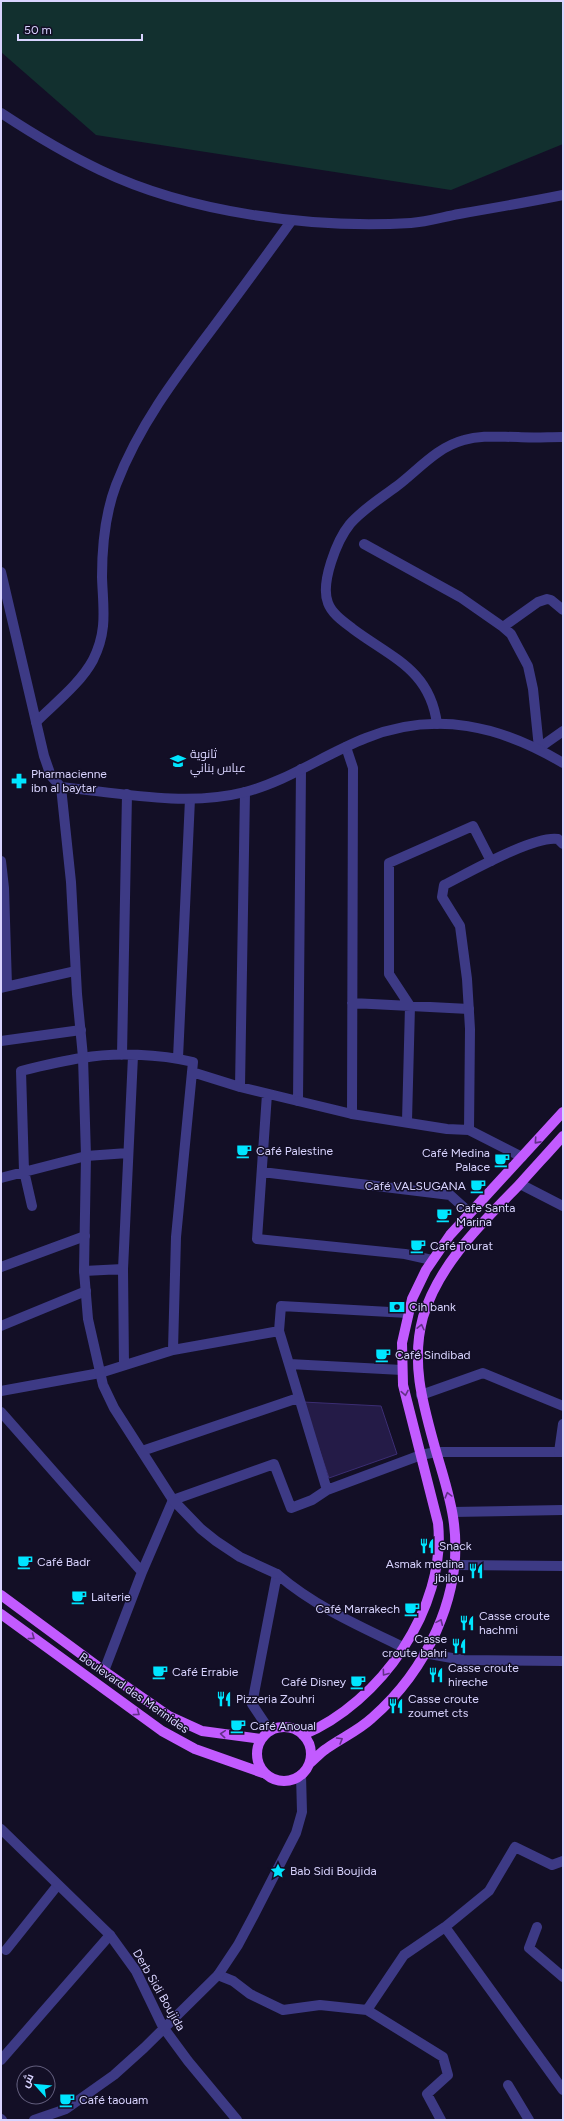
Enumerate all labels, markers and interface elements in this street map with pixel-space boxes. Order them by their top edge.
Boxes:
scale bar [18,16,142,42]
text: 50 m [24,23,52,37]
place label: ثانوية عباس بناني [190,747,246,778]
school or university icon: ثانوية عباس بناني [169,752,187,770]
place label: Pharmacienne ibn al baytar [31,767,107,795]
pharmacy icon: Pharmacienne ibn al baytar [10,772,28,790]
one-way arrow [534,1136,541,1144]
cafe icon: Café Palestine [235,1142,253,1160]
place label: Café Palestine [256,1144,333,1158]
place label: Café Medina Palace [422,1146,490,1174]
cafe icon: Café Medina Palace [493,1151,511,1169]
cafe icon: Café VALSUGANA [469,1177,487,1195]
place label: Café VALSUGANA [365,1179,466,1193]
place label: Cafe Santa Marina [456,1201,516,1229]
cafe icon: Cafe Santa Marina [435,1206,453,1224]
cafe icon: Café Tourat [409,1237,427,1255]
place label: Café Tourat [430,1239,493,1253]
bank icon: Cih bank [388,1298,406,1316]
place label: Cih bank [409,1300,456,1314]
one-way arrow [417,1324,425,1330]
cafe icon: Café Sindibad [374,1346,392,1364]
place label: Café Sindibad [395,1348,471,1362]
one-way arrow [400,1390,409,1396]
one-way arrow [444,1491,453,1498]
restaurant icon: Snack [418,1537,436,1555]
place label: Snack [439,1539,472,1553]
cafe icon: Café Badr [16,1553,34,1571]
place label: Café Badr [37,1555,90,1569]
place label: Asmak medina jbilou [386,1557,464,1585]
restaurant icon: Asmak medina jbilou [467,1562,485,1580]
cafe icon: Laiterie [70,1588,88,1606]
place label: Laiterie [91,1590,131,1604]
cafe icon: Café Marrakech [403,1600,421,1618]
place label: Café Marrakech [315,1602,400,1616]
place label: Casse croute hachmi [479,1609,550,1637]
restaurant icon: Casse croute hachmi [458,1614,476,1632]
one-way arrow [435,1618,443,1626]
one-way arrow [28,1632,35,1639]
place label: Casse croute bahri [382,1632,447,1660]
restaurant icon: Casse croute bahri [450,1637,468,1655]
street label: Boulevard des Merinides [76,1650,192,1736]
place label: Casse croute hireche [448,1661,519,1689]
cafe icon: Café Errabie [151,1663,169,1681]
place label: Café Errabie [172,1665,239,1679]
restaurant icon: Casse croute hireche [427,1666,445,1684]
one-way arrow [383,1669,390,1676]
cafe icon: Café Disney [349,1673,367,1691]
place label: Café Disney [281,1675,347,1689]
restaurant icon: Pizzeria Zouhri [215,1690,233,1708]
place label: Pizzeria Zouhri [236,1692,315,1706]
place label: Casse croute zoumet cts [408,1692,479,1720]
restaurant icon: Casse croute zoumet cts [387,1697,405,1715]
one-way arrow [133,1708,140,1715]
cafe icon: Café Anoual [229,1717,247,1735]
place label: Café Anoual [250,1719,316,1733]
one-way arrow [220,1729,226,1738]
one-way arrow [336,1737,343,1745]
place icon: Bab Sidi Boujida [269,1862,287,1880]
place label: Bab Sidi Boujida [290,1864,377,1878]
street label: Derb Sidi Boujida [130,1947,188,2033]
north arrow [16,2065,56,2105]
text: ش [19,2071,37,2090]
cafe icon: Café taouam [58,2091,76,2109]
place label: Café taouam [79,2093,148,2107]

